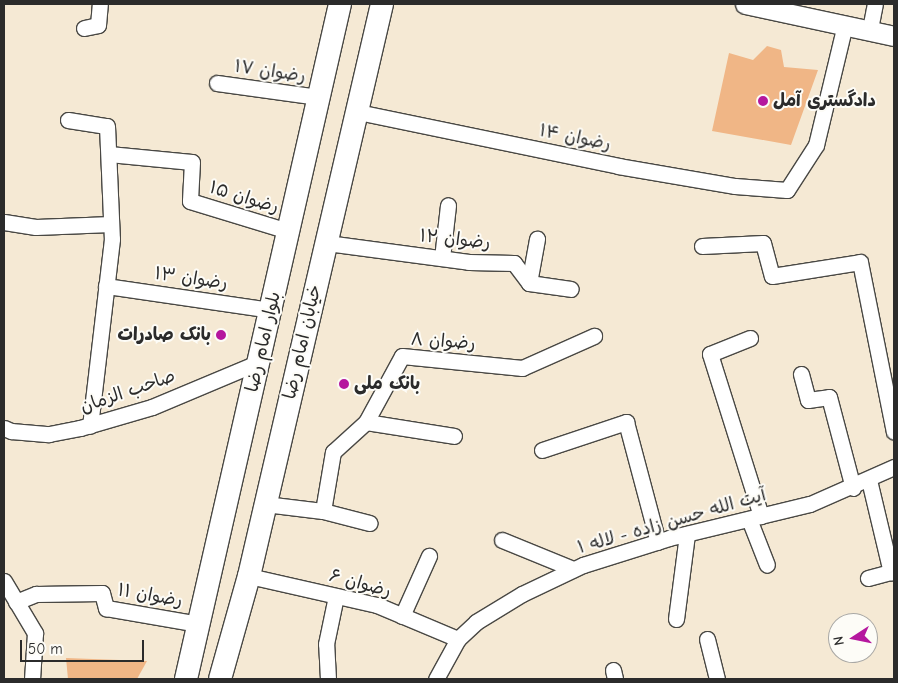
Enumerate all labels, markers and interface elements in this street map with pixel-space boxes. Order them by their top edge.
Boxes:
street label: رضوان ۱۷ [233,56,307,88]
place label: دادگستری آمل [773,90,876,112]
marker: دادگستری آمل [757,95,769,107]
street label: رضوان ۱۴ [537,120,613,156]
street label: رضوان ۱۵ [207,177,281,219]
street label: رضوان ۱۲ [419,226,491,254]
street label: رضوان ۱۳ [153,263,229,295]
street label: خیابان امام رضا [279,283,327,401]
street label: بلوار امام رضا [242,290,286,394]
place label: بانک صادرات [117,324,211,346]
marker: بانک صادرات [215,329,227,341]
street label: رضوان ۸ [410,329,476,355]
street label: صاحب الزمان [78,366,178,418]
place label: بانک‌ ملی [354,373,420,395]
marker: بانک‌ ملی [338,378,350,390]
street label: آیت الله حسن زاده - لاله ۱ [575,485,769,559]
street label: رضوان ۶ [327,565,393,603]
street label: رضوان ۱۱ [116,580,184,612]
north arrow [828,613,878,663]
scale bar [22,630,146,662]
text: N [830,635,848,647]
text: 50 m [28,640,63,658]

